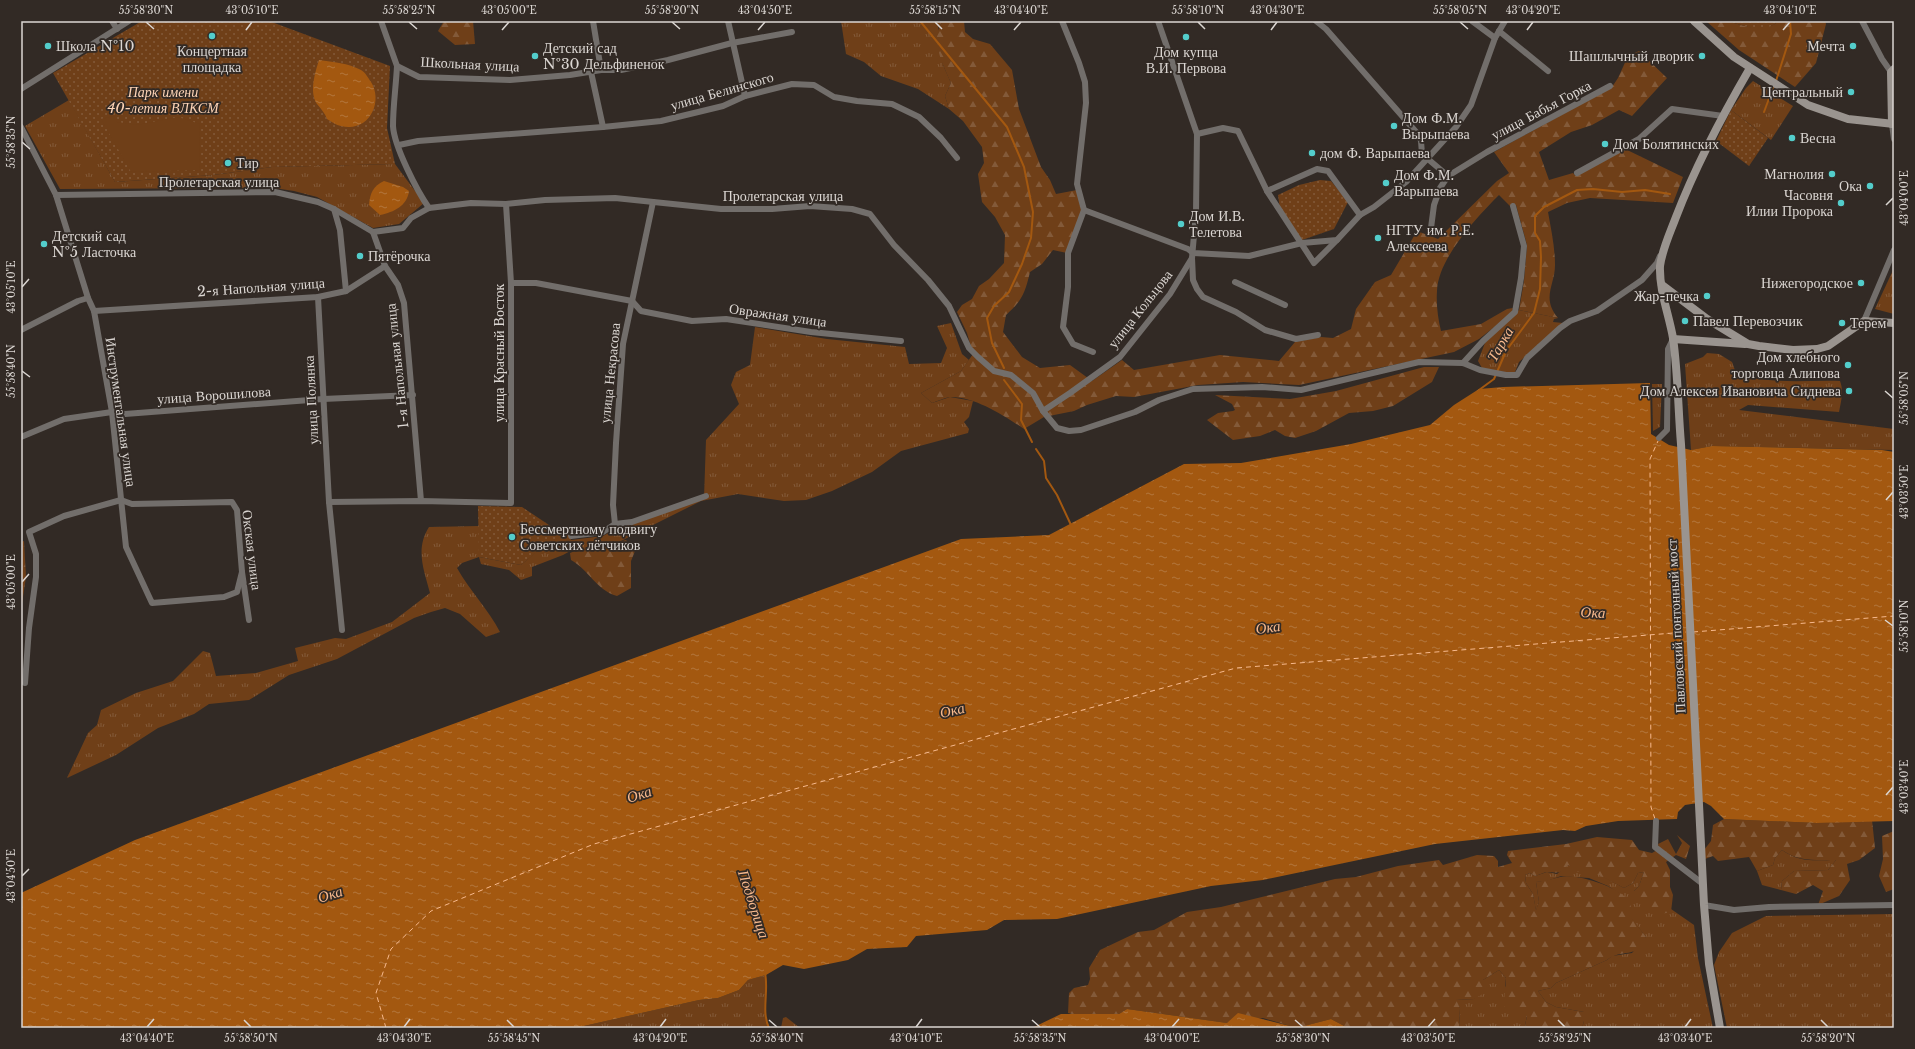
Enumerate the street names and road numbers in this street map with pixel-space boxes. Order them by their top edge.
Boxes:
street label: Школьная улица [420,52,521,76]
street label: улица Белинского [668,68,776,114]
street label: улица Бабья Горка [1488,76,1595,144]
street label: Пролетарская улица [159,173,280,191]
street label: Пролетарская улица [723,187,844,205]
street label: улица Кольцова [1104,266,1177,352]
street label: 2-я Напольная улица [196,273,326,300]
street label: улица Красный Восток [490,284,508,422]
street label: Овражная улица [728,299,829,331]
street label: 1-я Напольная улица [381,302,413,429]
street label: улица Некрасова [596,321,624,424]
street label: Инструментальная улица [102,336,141,489]
street label: улица Полянка [300,354,322,445]
street label: улица Ворошилова [157,382,272,408]
street label: Окская улица [238,509,266,592]
street label: Павловский понтонный мост [1662,538,1690,714]

